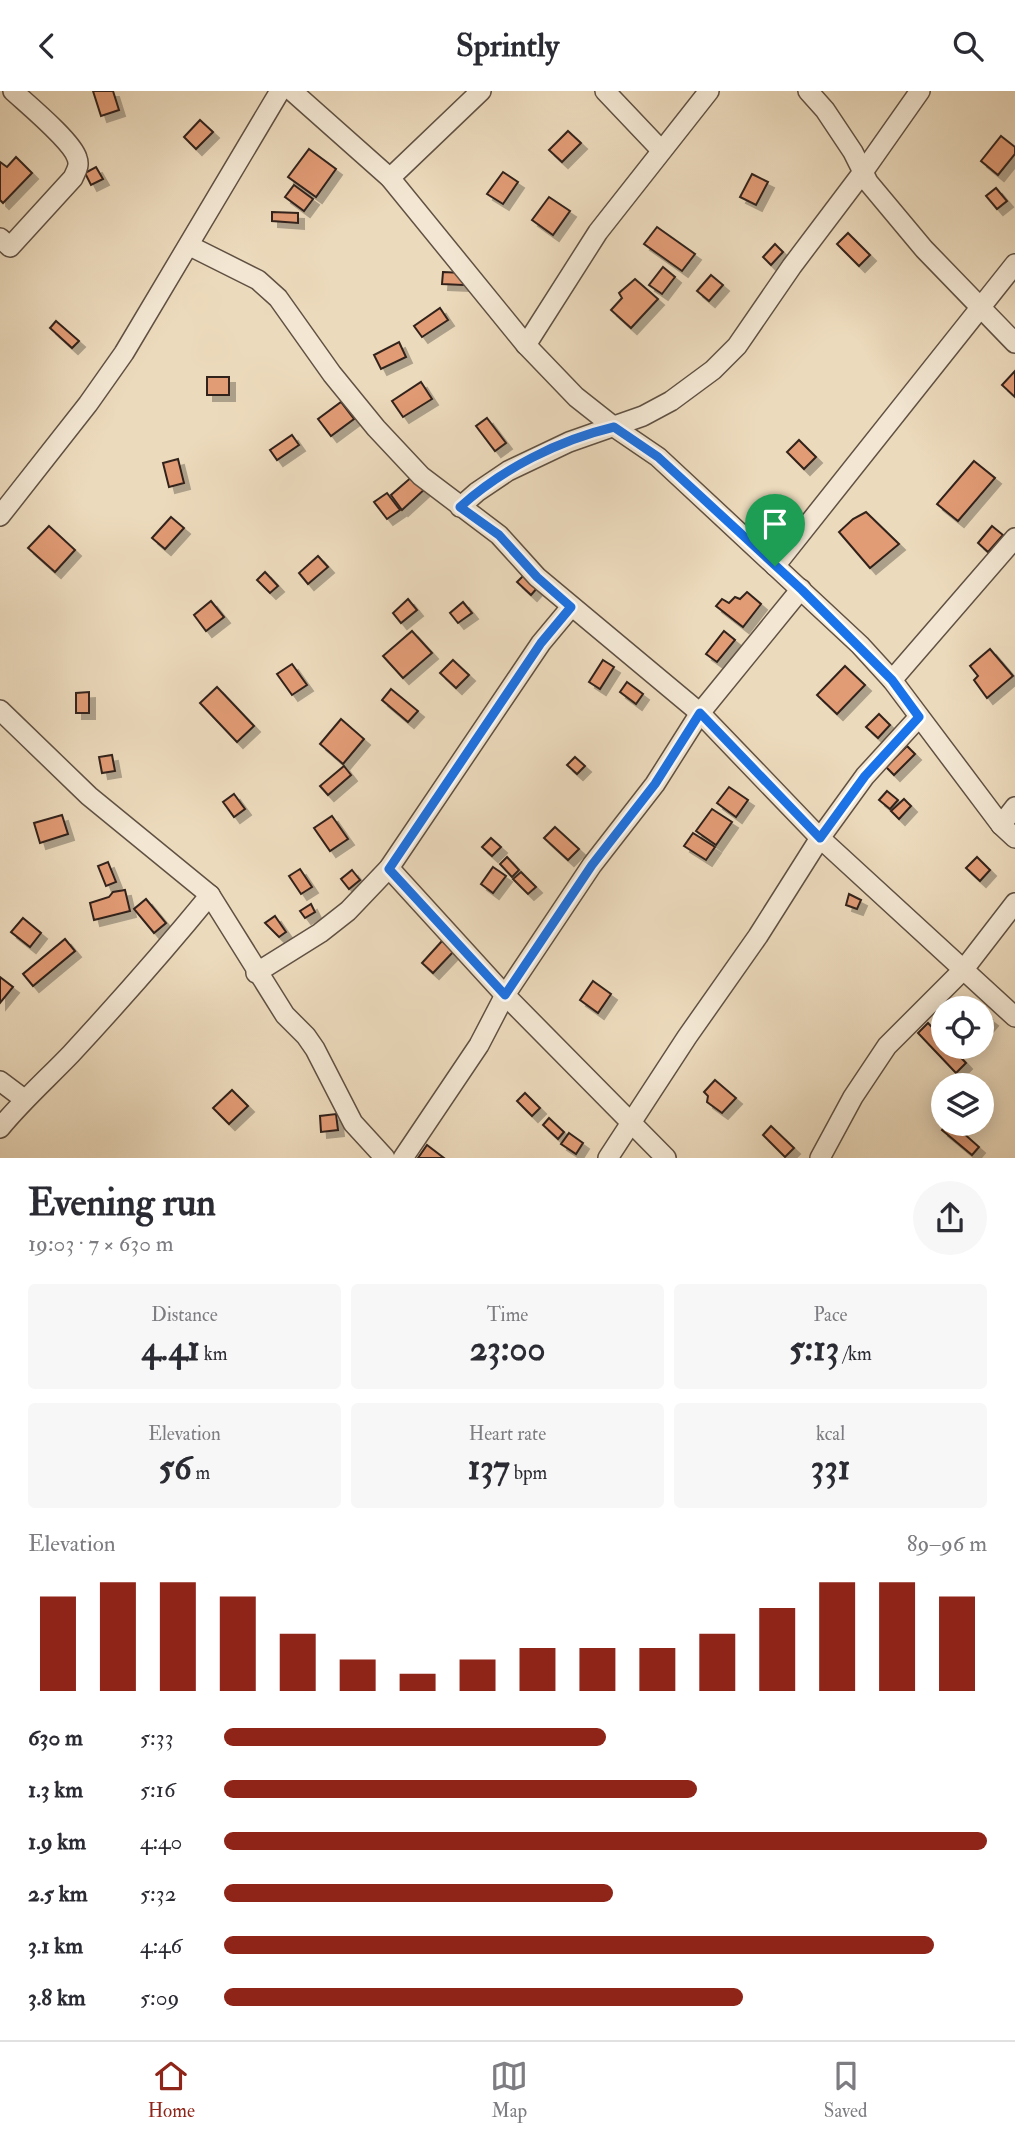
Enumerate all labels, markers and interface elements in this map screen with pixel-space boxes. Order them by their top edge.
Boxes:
text: Sprintly [456,26,559,66]
icon: back [28,27,66,65]
icon: search [949,27,987,65]
pin [745,494,805,566]
icon: arrive [756,505,794,543]
map controls [931,996,994,1136]
button: locate [931,996,994,1059]
button: layers [931,1073,994,1136]
text: Evening run [28,1179,216,1227]
button: share [913,1181,987,1255]
text: 19:03 · 7 × 630 m [28,1229,174,1258]
text: Distance [151,1303,218,1327]
text: Time [487,1303,528,1327]
text: Pace [813,1303,848,1327]
text: 4.41 [141,1327,200,1371]
text: 23:00 [470,1327,545,1371]
text: 5:13 [789,1327,839,1371]
text: km [200,1342,228,1366]
text: /km [839,1342,872,1366]
text: Elevation [148,1422,221,1446]
text: Heart rate [469,1422,546,1446]
text: kcal [816,1422,845,1446]
text: 56 [159,1446,192,1490]
text: 137 [468,1446,510,1490]
text: 331 [811,1446,850,1490]
text: m [192,1461,210,1485]
text: bpm [510,1461,547,1485]
text: Elevation [28,1529,116,1558]
text: 89–96 m [907,1529,987,1558]
text: 630 m [28,1723,83,1752]
text: 5:33 [140,1723,173,1752]
text: 1.3 km [28,1775,83,1804]
text: 5:16 [140,1775,176,1804]
text: 1.9 km [28,1827,86,1856]
text: 4:40 [140,1827,182,1856]
text: 2.5 km [28,1879,88,1908]
text: 5:32 [140,1879,176,1908]
text: 3.1 km [28,1931,83,1960]
text: 4:46 [140,1931,182,1960]
text: 3.8 km [28,1983,86,2012]
text: 5:09 [140,1983,179,2012]
tab: Home [148,2057,195,2123]
tab: Map [490,2057,528,2123]
tab: Saved [824,2057,867,2123]

